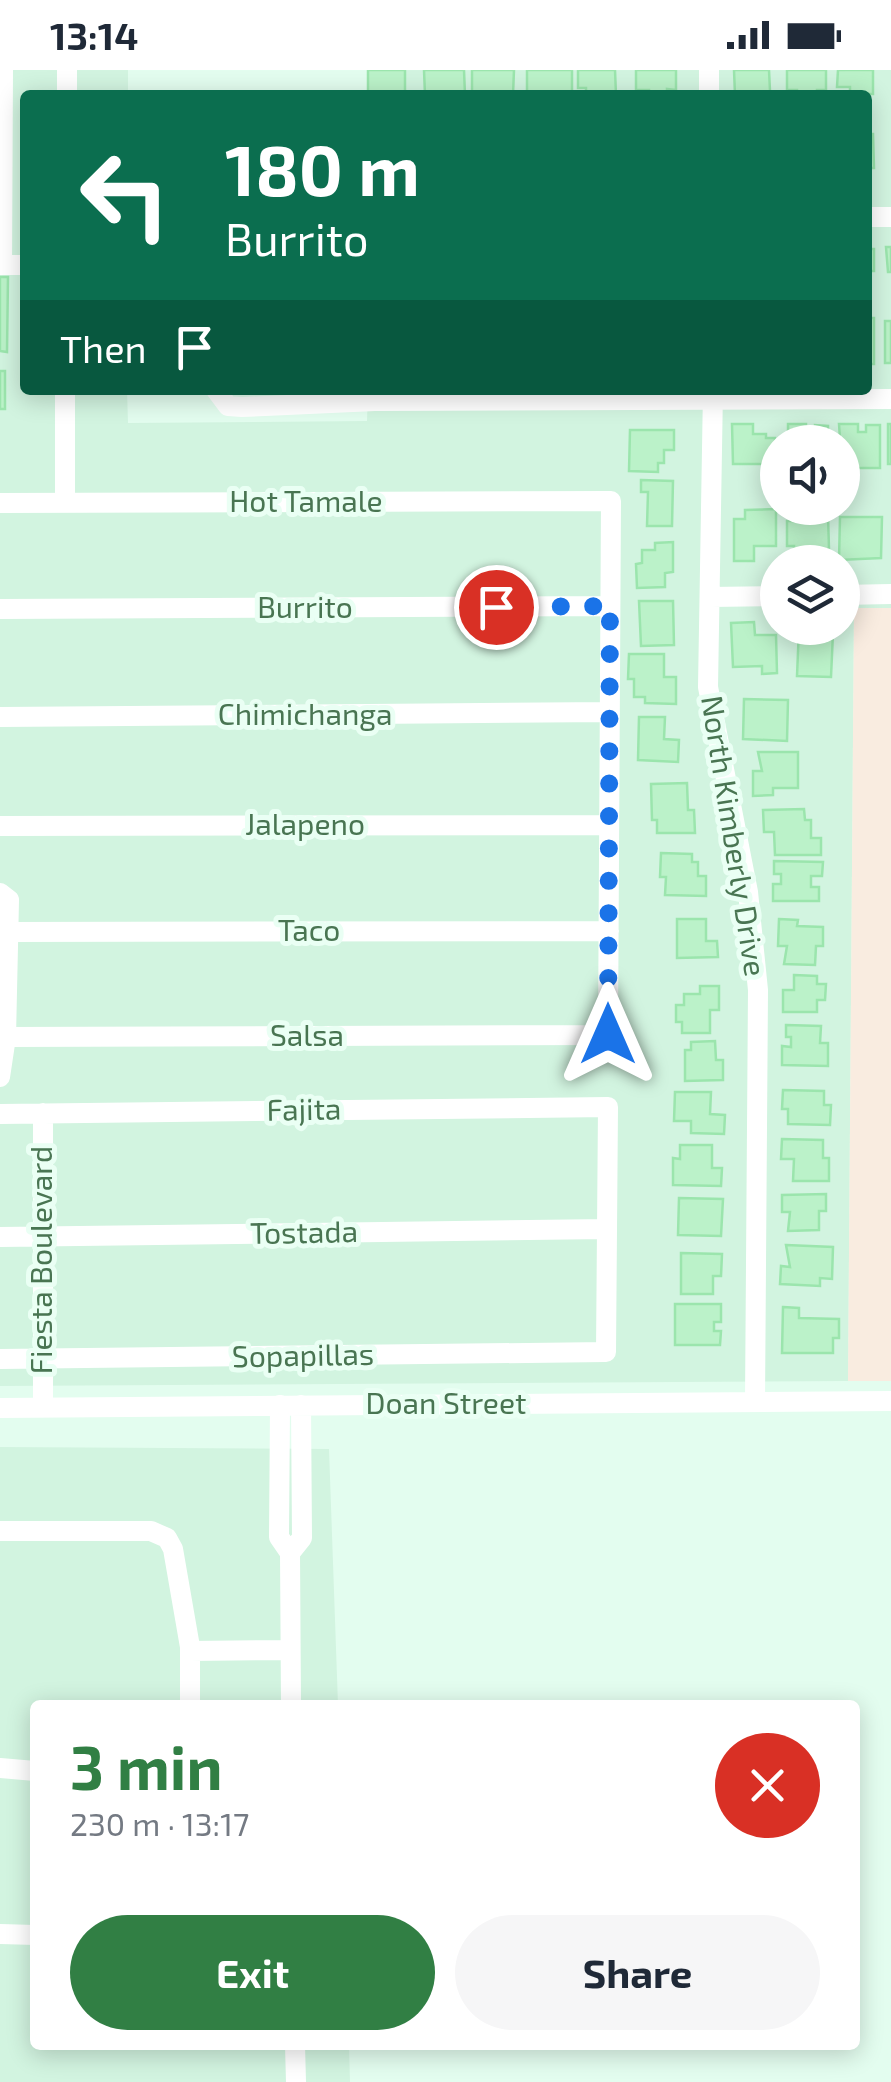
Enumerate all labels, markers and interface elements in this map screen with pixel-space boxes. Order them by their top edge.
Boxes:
text: 13:14 [50,12,138,58]
text: 180 m [225,126,420,210]
icon: left [60,130,190,260]
text: Burrito [225,211,369,265]
icon: arrive [167,320,222,375]
text: Then [60,325,147,371]
map controls [760,425,860,645]
button: sound [760,425,860,525]
street label: Hot Tamale [229,482,383,518]
button: layers [760,545,860,645]
pin [454,565,539,650]
icon: arrive [469,580,524,635]
street label: Burrito [257,588,353,624]
street label: North Kimberly Drive [695,693,775,979]
street label: Chimichanga [218,695,392,731]
street label: Jalapeno [245,805,365,841]
street label: Taco [278,911,340,947]
position arrow [556,982,660,1086]
street label: Salsa [270,1016,344,1052]
street label: Fajita [266,1089,342,1127]
street label: Fiesta Boulevard [22,1146,58,1374]
street label: Tostada [250,1212,358,1250]
street label: Sopapillas [232,1335,374,1373]
street label: Doan Street [366,1384,526,1420]
text: 3 min [70,1730,222,1802]
button: close [715,1733,820,1838]
text: 230 m · 13:17 [70,1804,249,1842]
button: Exit [70,1915,435,2030]
button: Share [455,1915,820,2030]

